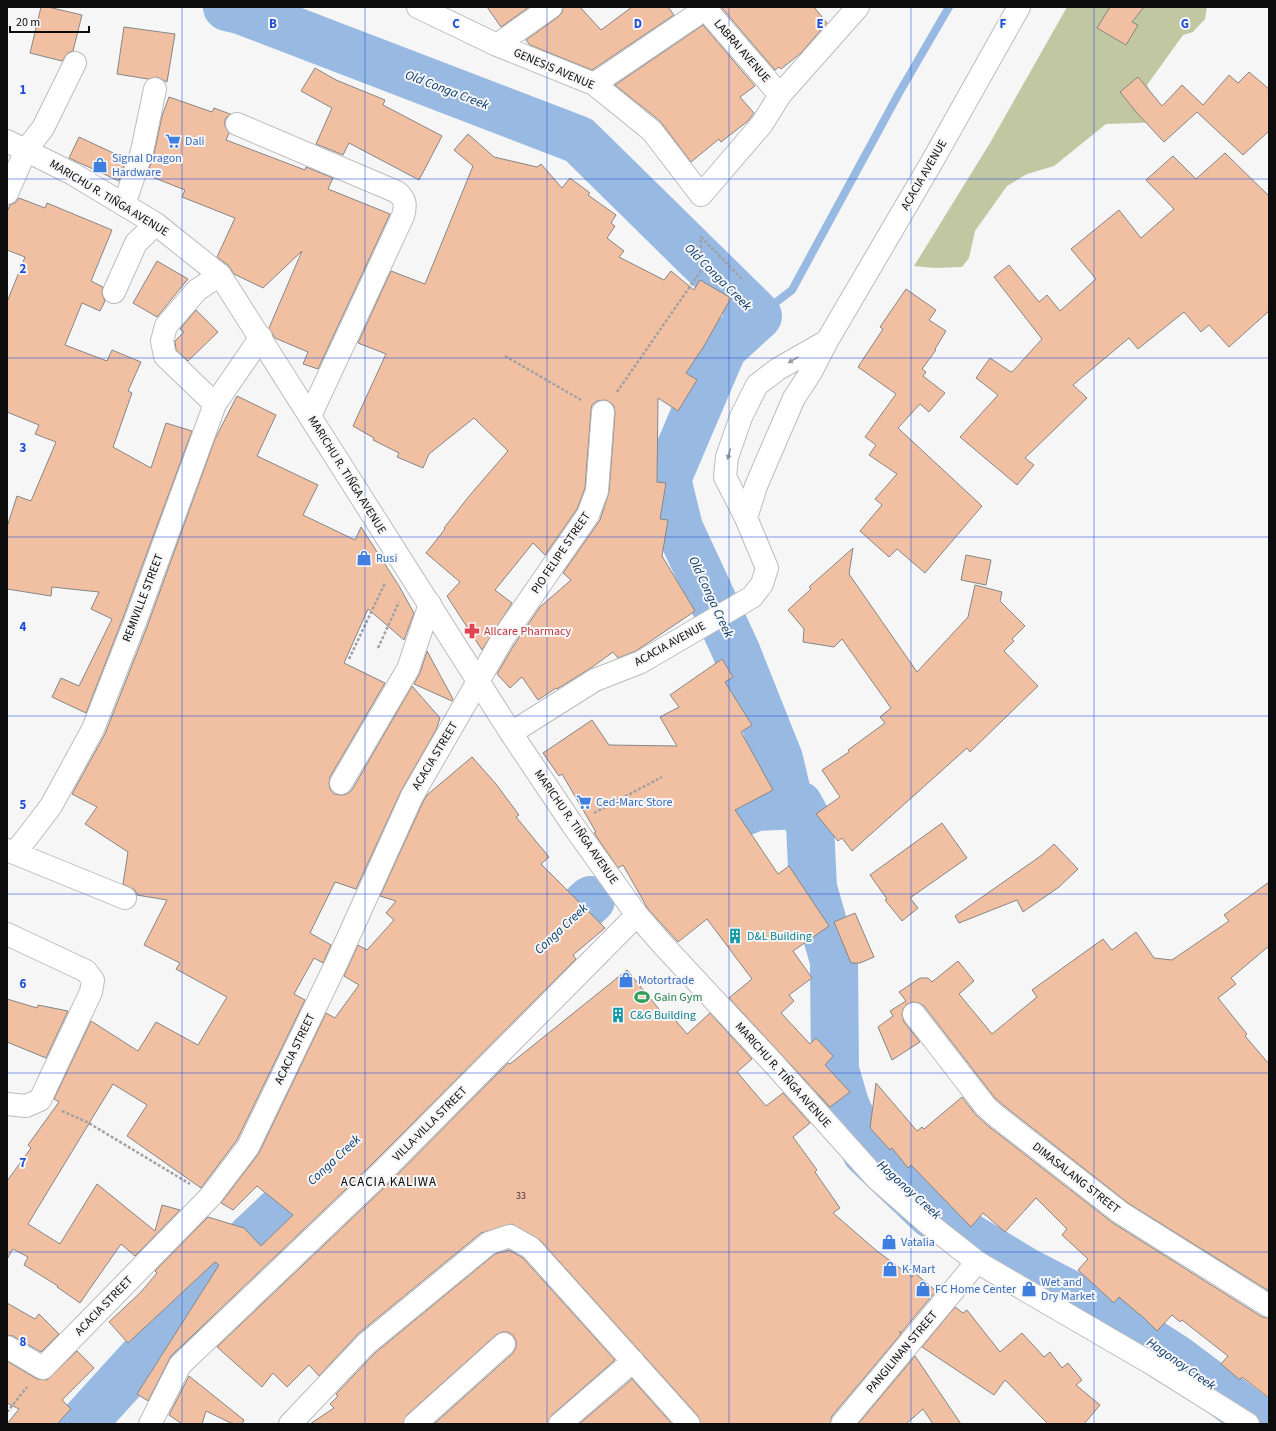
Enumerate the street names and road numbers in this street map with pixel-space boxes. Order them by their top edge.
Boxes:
street label: LABRAI AVENUE [710,16,774,86]
street label: GENESIS AVENUE [511,44,597,94]
street label: ACACIA AVENUE [897,136,951,214]
street label: MARICHU R. TIÑGA AVENUE [46,156,172,240]
street label: MARICHU R. TIÑGA AVENUE [304,413,390,537]
street label: PIO FELIPE STREET [527,508,595,597]
street label: REMIVILLE STREET [118,551,168,645]
street label: ACACIA AVENUE [631,617,709,671]
street label: ACACIA STREET [408,718,462,793]
street label: MARICHU R. TIÑGA AVENUE [530,766,622,888]
street label: ACACIA STREET [270,1010,320,1087]
street label: MARICHU R. TIÑGA AVENUE [731,1019,835,1131]
street label: VILLA-VILLA STREET [389,1082,472,1165]
street label: DIMASALANG STREET [1029,1138,1124,1218]
street label: ACACIA STREET [71,1272,137,1340]
street label: PANGILINAN STREET [862,1307,942,1397]

